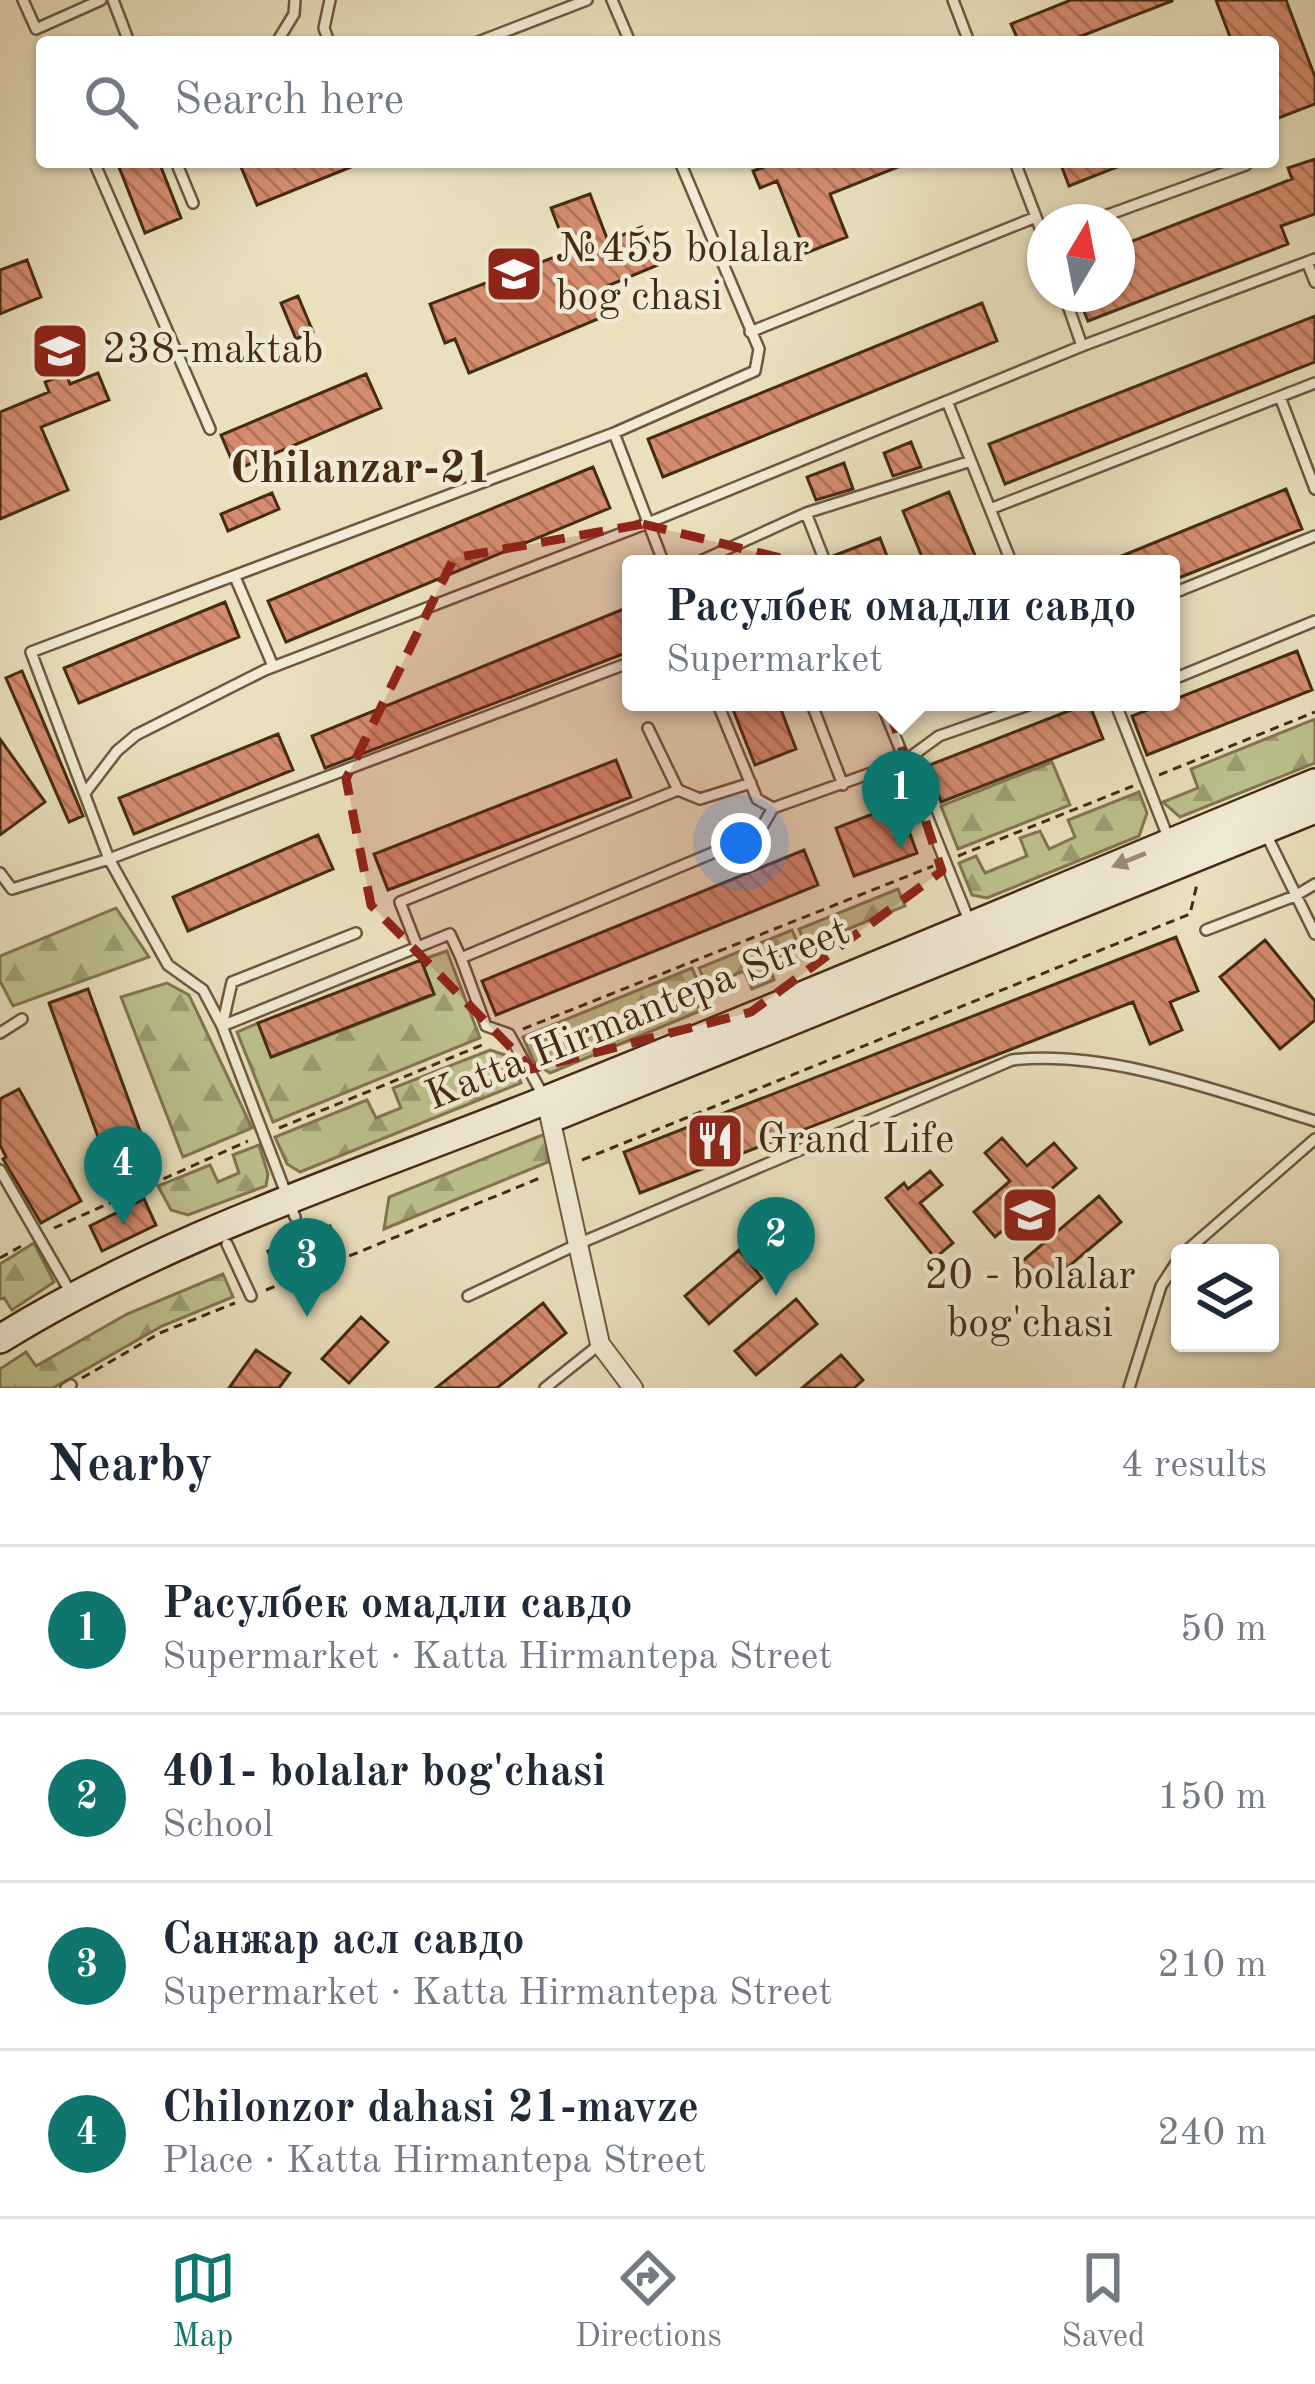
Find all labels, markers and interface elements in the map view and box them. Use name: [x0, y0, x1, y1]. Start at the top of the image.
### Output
search box: [36, 36, 1279, 168]
icon: search: [78, 69, 144, 135]
text: Search here: [174, 79, 404, 124]
north arrow: [1027, 204, 1135, 312]
place label: №455 bolalar bog'chasi: [556, 229, 809, 319]
school or university icon: №455 bolalar bog'chasi: [483, 243, 545, 305]
school or university icon: 238-maktab: [29, 320, 91, 382]
place label: 238-maktab: [102, 330, 324, 372]
district label: Chilanzar-21: [230, 448, 492, 493]
popup: [622, 555, 1180, 711]
text: Расулбек омадли савдо: [666, 586, 1136, 631]
text: Supermarket: [666, 641, 883, 680]
pin: 1: [862, 750, 940, 849]
your location: [711, 813, 771, 873]
one-way arrow: [1111, 851, 1147, 870]
street label: Katta Hirmаntepa Street: [420, 911, 856, 1119]
restaurant icon: Grand Life: [684, 1110, 746, 1172]
place label: Grand Life: [757, 1120, 954, 1162]
pin: 4: [84, 1126, 162, 1225]
school or university icon: 20 - bolalar bog'chasi: [999, 1184, 1061, 1246]
pin: 2: [737, 1197, 815, 1296]
pin: 3: [268, 1218, 346, 1317]
map controls: [1171, 1244, 1279, 1352]
button: layers: [1171, 1244, 1279, 1352]
place label: 20 - bolalar bog'chasi: [924, 1256, 1136, 1346]
text: Nearby: [48, 1441, 213, 1492]
text: 4 results: [1121, 1446, 1267, 1485]
text: Расулбек омадли савдо: [162, 1583, 633, 1628]
text: 1: [76, 1610, 98, 1649]
text: 50 m: [1180, 1610, 1267, 1649]
text: Supermarket · Katta Hirmаntepa Street: [162, 1638, 832, 1677]
text: 401- bolalar bog'chasi: [162, 1751, 606, 1796]
text: 2: [76, 1778, 98, 1817]
text: 150 m: [1157, 1778, 1267, 1817]
text: School: [162, 1806, 274, 1845]
text: Санжар асл савдо: [162, 1919, 525, 1964]
text: 3: [76, 1946, 98, 1985]
text: 210 m: [1157, 1946, 1267, 1985]
text: Supermarket · Katta Hirmаntepa Street: [162, 1974, 832, 2013]
text: Chilonzor dahasi 21-mavze: [162, 2087, 699, 2132]
text: 4: [76, 2114, 98, 2153]
text: 240 m: [1157, 2114, 1267, 2153]
text: Place · Katta Hirmаntepa Street: [162, 2142, 706, 2181]
tab: Map: [170, 2245, 236, 2358]
tab: Directions: [575, 2245, 722, 2358]
tab: Saved: [1061, 2245, 1145, 2358]

